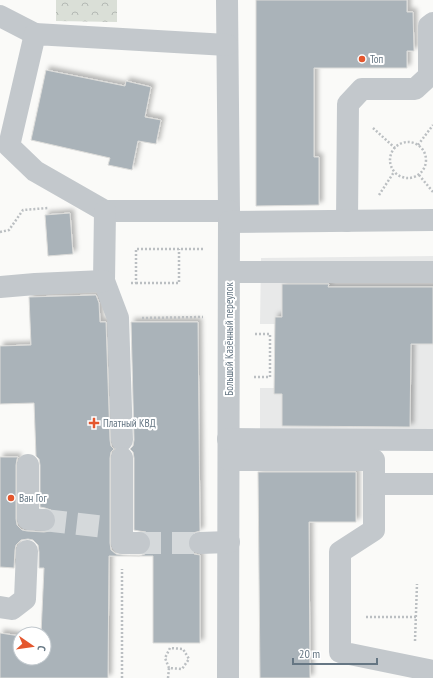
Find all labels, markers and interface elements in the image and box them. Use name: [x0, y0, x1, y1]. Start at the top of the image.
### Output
place label: Топ: [370, 52, 384, 66]
marker: Топ: [357, 54, 367, 64]
street label: Большой Казённый переулок: [222, 282, 236, 396]
place label: Платный КВД: [103, 416, 156, 430]
marker: Платный КВД: [88, 417, 100, 429]
place label: Ван Гог: [19, 491, 47, 505]
marker: Ван Гог: [6, 493, 16, 503]
north arrow: [12, 626, 52, 666]
scale bar: [293, 640, 377, 666]
text: С: [34, 644, 49, 652]
text: 20 m: [299, 646, 320, 661]

